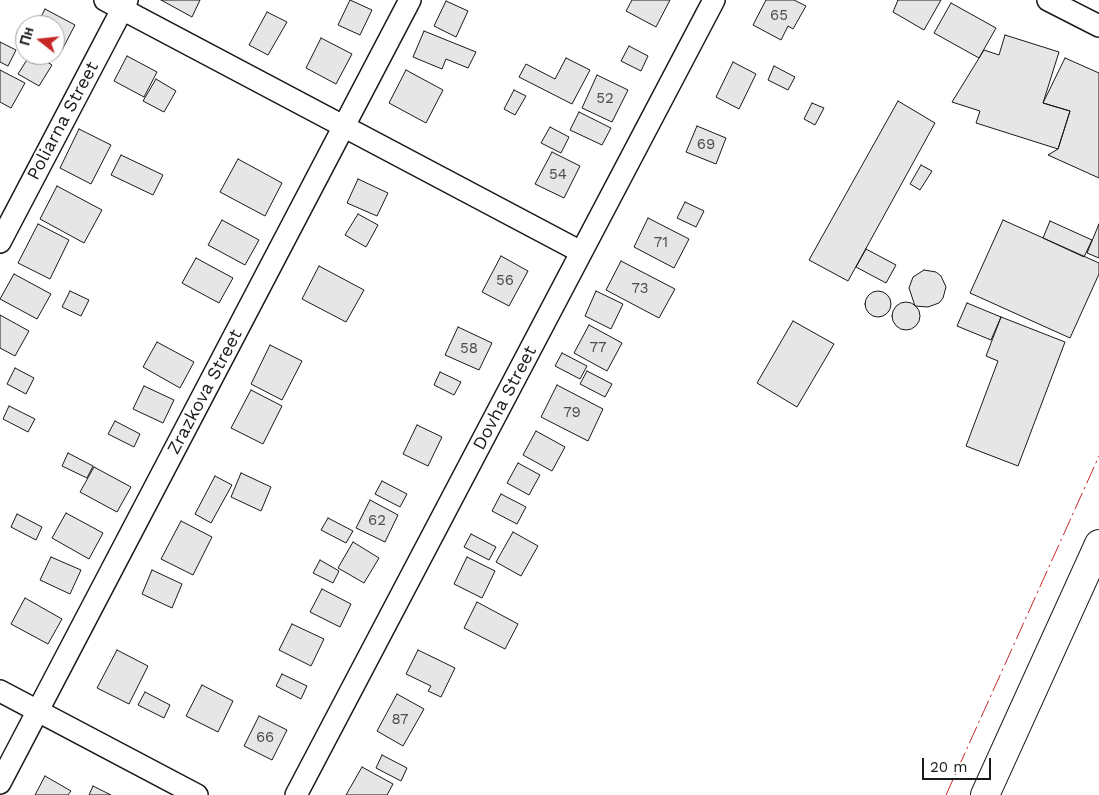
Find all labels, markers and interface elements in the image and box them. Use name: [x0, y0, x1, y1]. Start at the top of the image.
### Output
house number: 65: [770, 7, 788, 25]
north arrow: [15, 15, 65, 65]
text: Пн: [16, 25, 37, 47]
street label: Poliarna Street: [23, 58, 103, 184]
house number: 52: [596, 90, 614, 108]
house number: 69: [697, 136, 715, 154]
house number: 54: [549, 166, 567, 184]
house number: 71: [654, 234, 668, 252]
house number: 56: [496, 272, 514, 290]
house number: 73: [631, 280, 649, 298]
street label: Zrazkova Street: [163, 326, 247, 458]
house number: 77: [590, 339, 606, 357]
house number: 58: [460, 340, 478, 358]
street label: Dovha Street: [469, 342, 541, 454]
house number: 79: [563, 404, 581, 422]
house number: 62: [368, 512, 386, 530]
house number: 87: [391, 711, 409, 729]
house number: 66: [256, 729, 274, 747]
scale bar: [924, 748, 993, 780]
text: 20 m: [930, 758, 968, 776]

